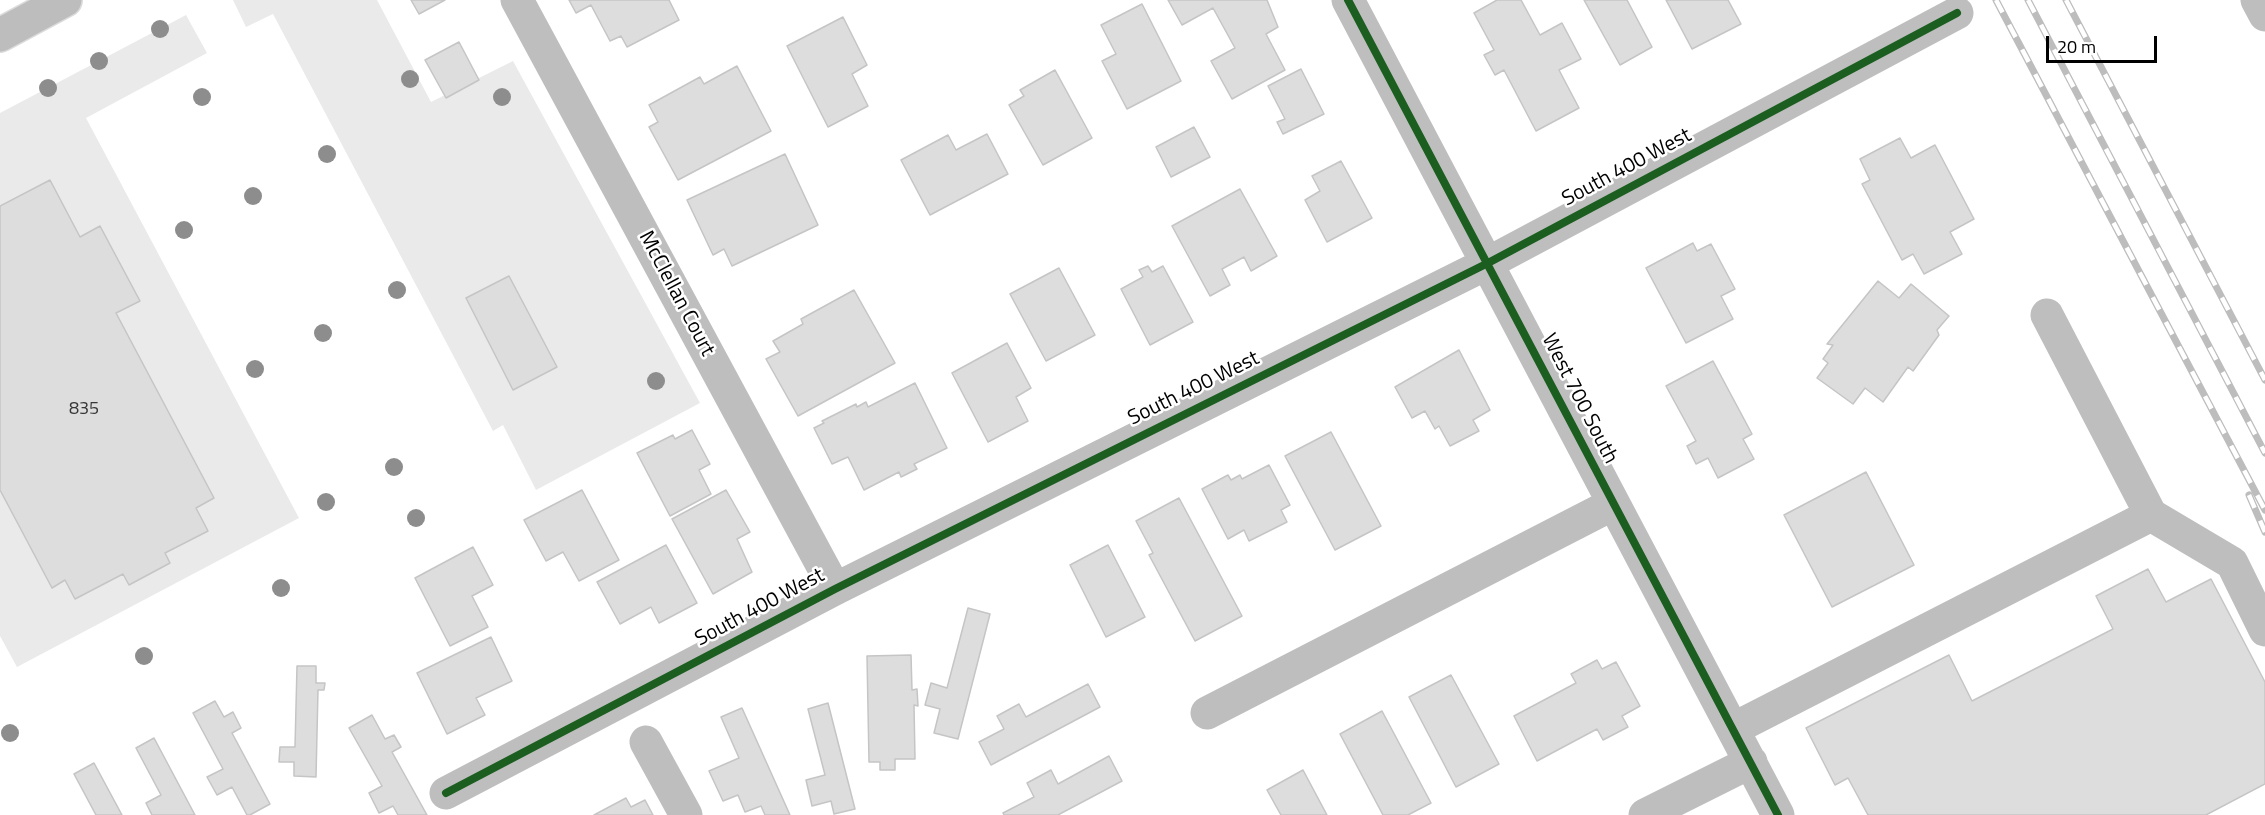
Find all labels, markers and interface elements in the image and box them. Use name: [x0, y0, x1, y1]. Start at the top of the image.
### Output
scale bar: [2049, 24, 2160, 62]
text: 20 m: [2057, 33, 2096, 60]
street label: South 400 West: [1558, 123, 1696, 213]
street label: McClellan Court: [633, 227, 719, 361]
street label: West 700 South: [1535, 330, 1623, 468]
street label: South 400 West: [1124, 346, 1264, 432]
house number: 835: [69, 399, 99, 421]
street label: South 400 West: [691, 563, 829, 653]

